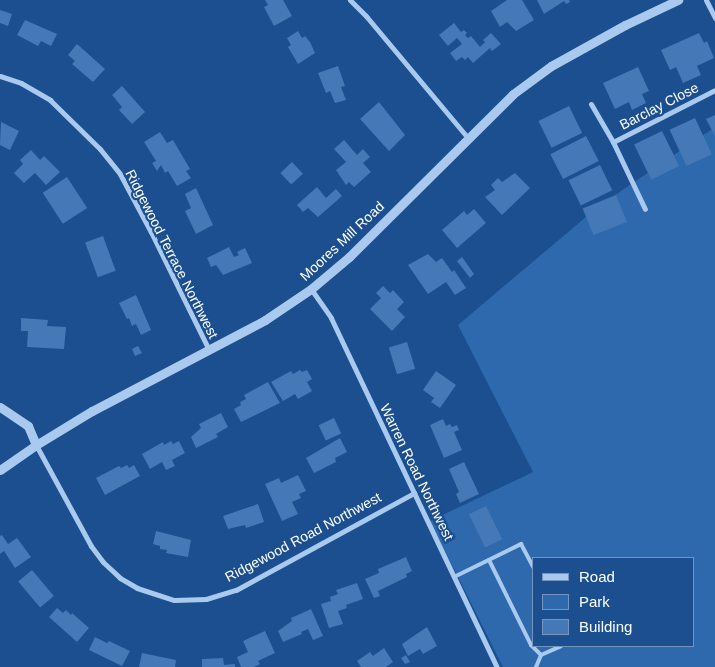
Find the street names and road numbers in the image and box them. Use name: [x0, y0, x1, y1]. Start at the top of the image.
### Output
street label: Barclay Close: [617, 79, 701, 133]
street label: Ridgewood Terrace Northwest: [122, 167, 222, 341]
street label: Moores Mill Road: [296, 198, 388, 284]
street label: Warren Road Northwest: [377, 401, 457, 543]
street label: Ridgewood Road Northwest: [222, 489, 384, 585]

